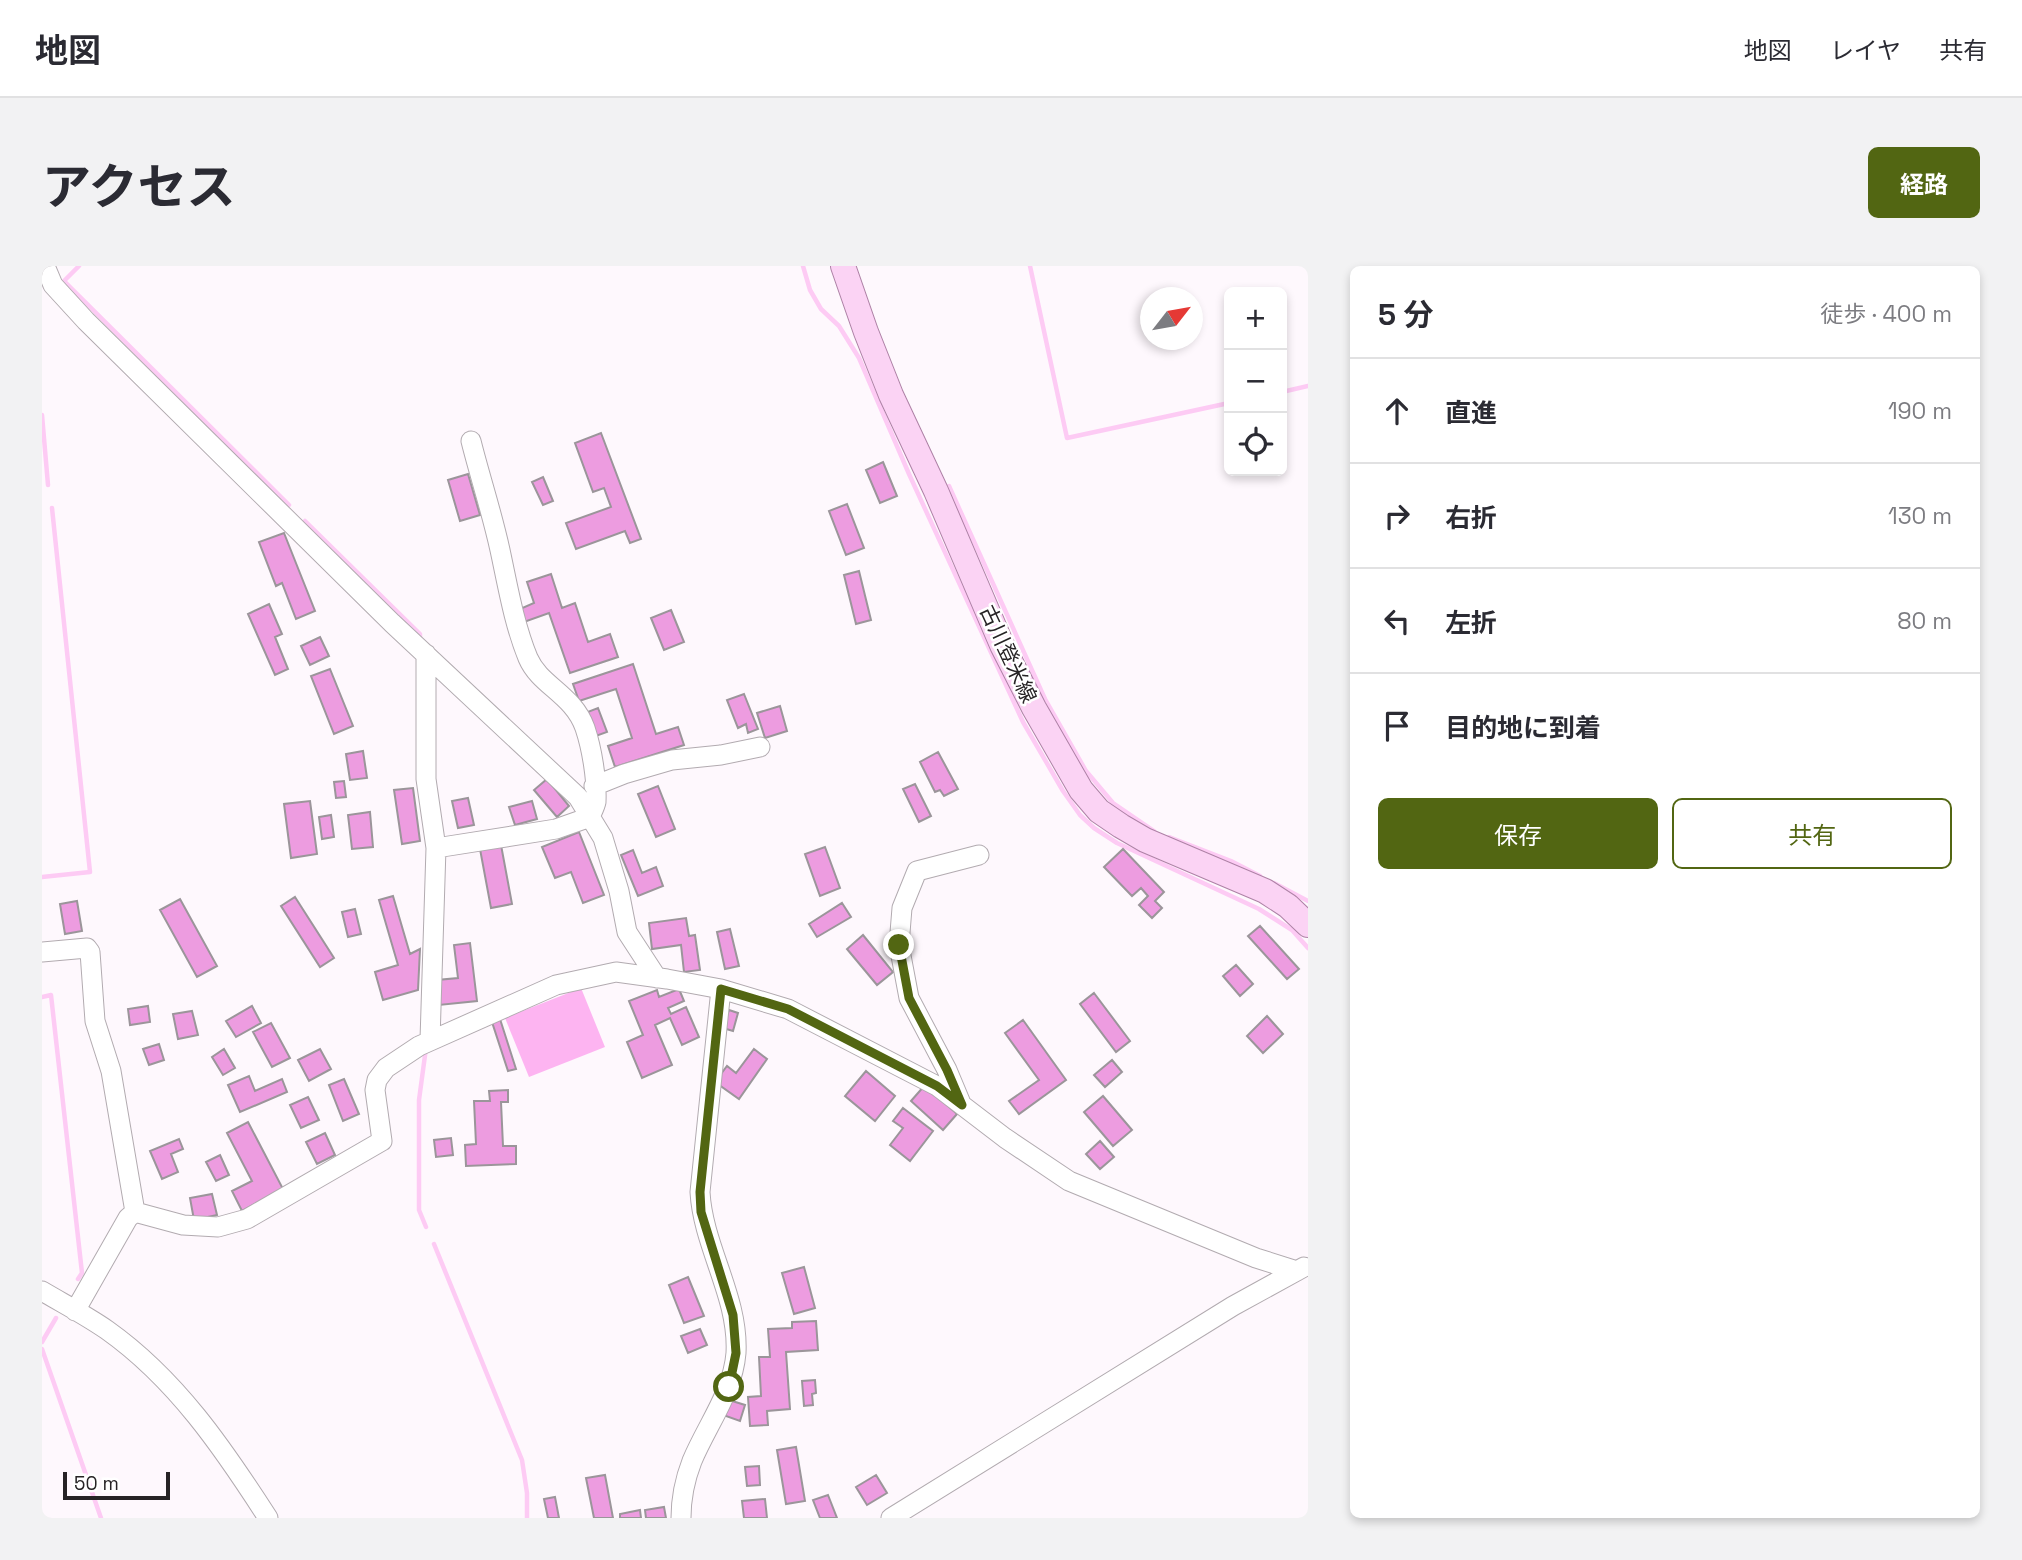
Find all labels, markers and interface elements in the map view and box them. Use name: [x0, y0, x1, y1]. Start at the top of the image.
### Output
text: 地図: [35, 30, 101, 72]
text: 地図: [1744, 35, 1792, 66]
text: レイヤ: [1830, 35, 1901, 66]
text: 共有: [1939, 35, 1987, 66]
button: 経路: [1868, 147, 1980, 218]
text: アクセス: [42, 156, 236, 218]
north arrow: [1140, 287, 1203, 350]
map controls: [1224, 287, 1287, 476]
button: +: [1224, 287, 1287, 350]
text: 5 分: [1378, 295, 1434, 334]
text: 徒歩 · 400 m: [1820, 299, 1952, 329]
button: −: [1224, 350, 1287, 413]
icon: ahead: [1378, 392, 1416, 430]
text: 直進: [1445, 396, 1497, 430]
text: 190 m: [1888, 396, 1952, 426]
button: locate: [1224, 413, 1287, 476]
icon: right: [1378, 497, 1416, 535]
text: 右折: [1445, 501, 1497, 535]
text: 130 m: [1888, 501, 1952, 531]
street label: 古川登米線: [974, 601, 1043, 707]
icon: left: [1378, 602, 1416, 640]
text: 左折: [1445, 606, 1497, 640]
text: 80 m: [1897, 606, 1952, 636]
icon: arrive: [1378, 707, 1416, 745]
text: 目的地に到着: [1445, 711, 1601, 745]
button: 保存: [1378, 798, 1658, 869]
button: 共有: [1672, 798, 1952, 869]
route end: [883, 929, 914, 960]
route start: [713, 1371, 744, 1402]
scale bar: [63, 1469, 170, 1501]
text: 50 m: [74, 1471, 119, 1496]

